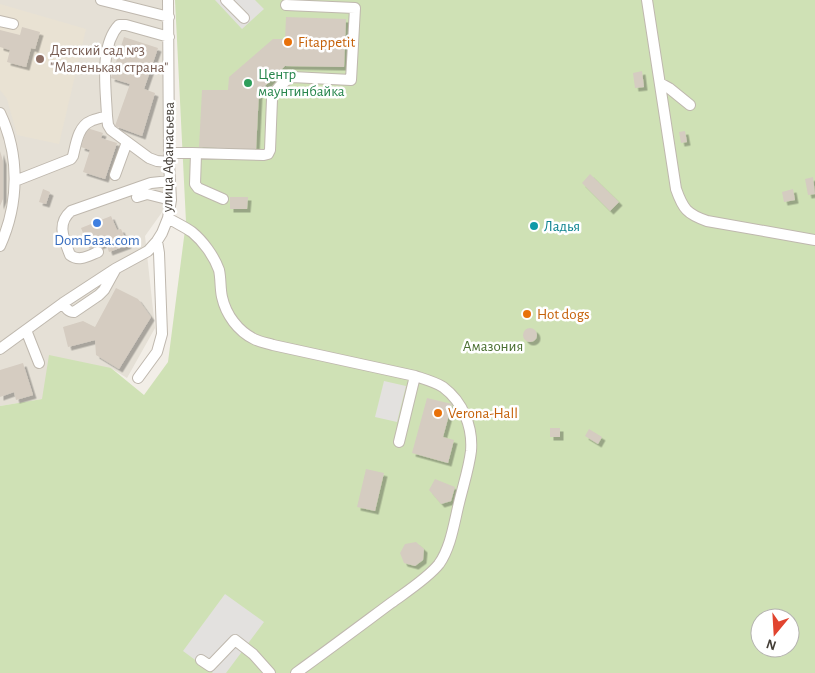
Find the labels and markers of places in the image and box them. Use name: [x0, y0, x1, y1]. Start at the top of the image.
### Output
place label: Fitappetit: [298, 35, 355, 50]
marker: Fitappetit: [282, 36, 294, 48]
place label: Детский сад №3 "Маленькая страна": [50, 43, 168, 75]
marker: Детский сад №3 "Маленькая страна": [34, 53, 46, 65]
place label: Центр маунтинбайка: [258, 67, 345, 99]
marker: Центр маунтинбайка: [242, 77, 254, 89]
marker: DomБаза.com: [91, 217, 103, 229]
place label: Ладья: [544, 219, 580, 234]
marker: Ладья: [528, 220, 540, 232]
place label: DomБаза.com: [54, 233, 140, 248]
place label: Hot dogs: [537, 307, 590, 322]
marker: Hot dogs: [521, 308, 533, 320]
place label: Verona-Hall: [448, 406, 518, 421]
marker: Verona-Hall: [432, 407, 444, 419]

